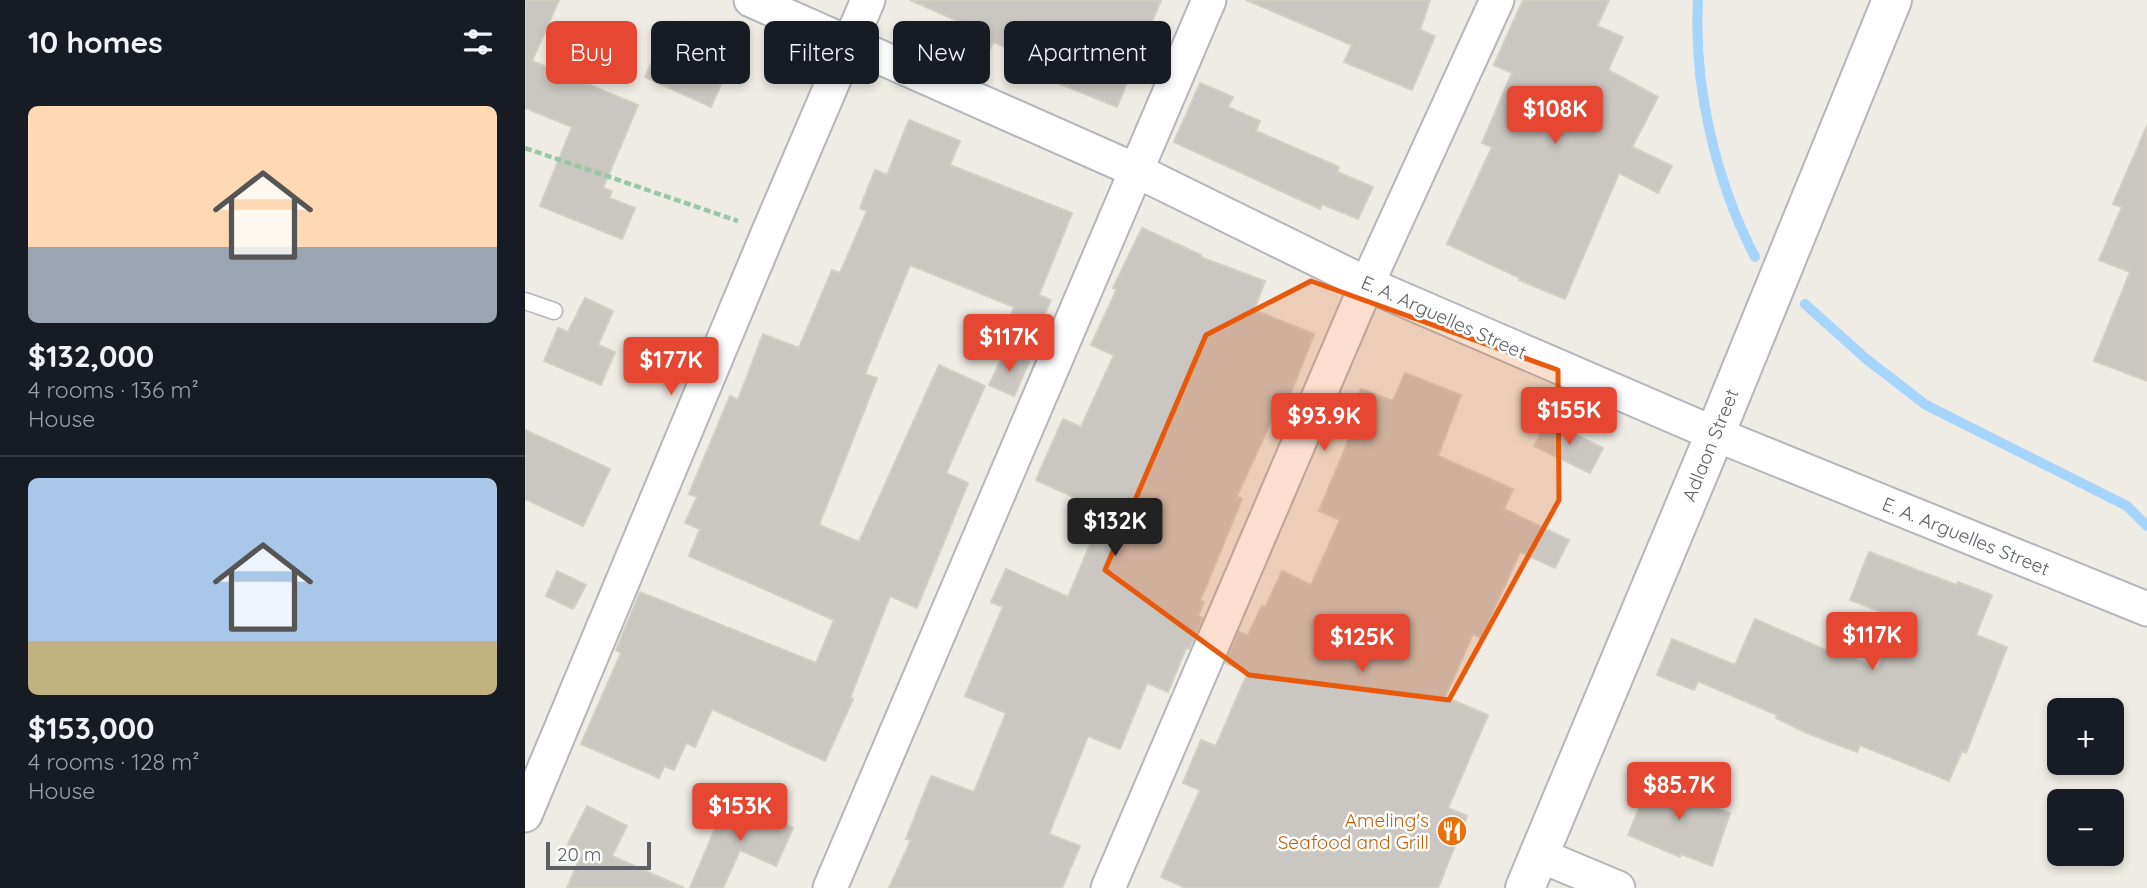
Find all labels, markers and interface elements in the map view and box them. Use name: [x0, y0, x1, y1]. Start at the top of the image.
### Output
chip: Buy: [546, 21, 637, 84]
chip: Rent: [651, 21, 750, 84]
chip: Filters: [764, 21, 879, 84]
chip: New: [893, 21, 990, 84]
chip: Apartment: [1004, 21, 1171, 84]
text: 10 homes: [28, 23, 163, 61]
icon: filters: [459, 23, 497, 61]
pin: $108K: [1506, 86, 1604, 146]
text: $108K: [1523, 94, 1587, 123]
icon: home: [200, 152, 326, 278]
street label: E. A. Arguelles Street: [1358, 270, 1530, 364]
pin: $117K: [960, 314, 1058, 374]
text: $117K: [979, 322, 1039, 351]
text: $132,000: [28, 337, 154, 375]
pin: $177K: [622, 338, 720, 397]
text: $177K: [640, 345, 703, 374]
text: 4 rooms · 136 m²: [28, 375, 199, 404]
street label: Adlaon Street: [1677, 385, 1743, 505]
pin: $155K: [1520, 388, 1618, 447]
pin: $93.9K: [1267, 393, 1381, 453]
text: $155K: [1537, 395, 1601, 424]
text: $93.9K: [1287, 401, 1361, 430]
text: House: [28, 404, 95, 433]
street label: E. A. Arguelles Street: [1879, 491, 2053, 581]
pin: $132K: [1066, 498, 1164, 558]
text: $132K: [1083, 506, 1147, 535]
icon: home: [200, 524, 326, 650]
pin: $117K: [1823, 612, 1921, 672]
pin: $125K: [1313, 614, 1411, 674]
text: $117K: [1842, 620, 1902, 649]
text: $125K: [1330, 622, 1394, 651]
map controls: [2047, 698, 2124, 866]
button: +: [2047, 698, 2124, 775]
text: $153,000: [28, 709, 154, 747]
text: 4 rooms · 128 m²: [28, 747, 200, 776]
pin: $85.7K: [1622, 762, 1736, 822]
text: $85.7K: [1643, 770, 1715, 799]
text: House: [28, 776, 95, 805]
pin: $153K: [691, 784, 789, 843]
button: −: [2047, 789, 2124, 866]
text: $153K: [708, 791, 772, 820]
place label: Ameling's Seafood and Grill: [1278, 808, 1429, 854]
restaurant icon: Ameling's Seafood and Grill: [1435, 814, 1469, 848]
scale bar: [546, 839, 651, 871]
text: 20 m: [557, 842, 601, 866]

